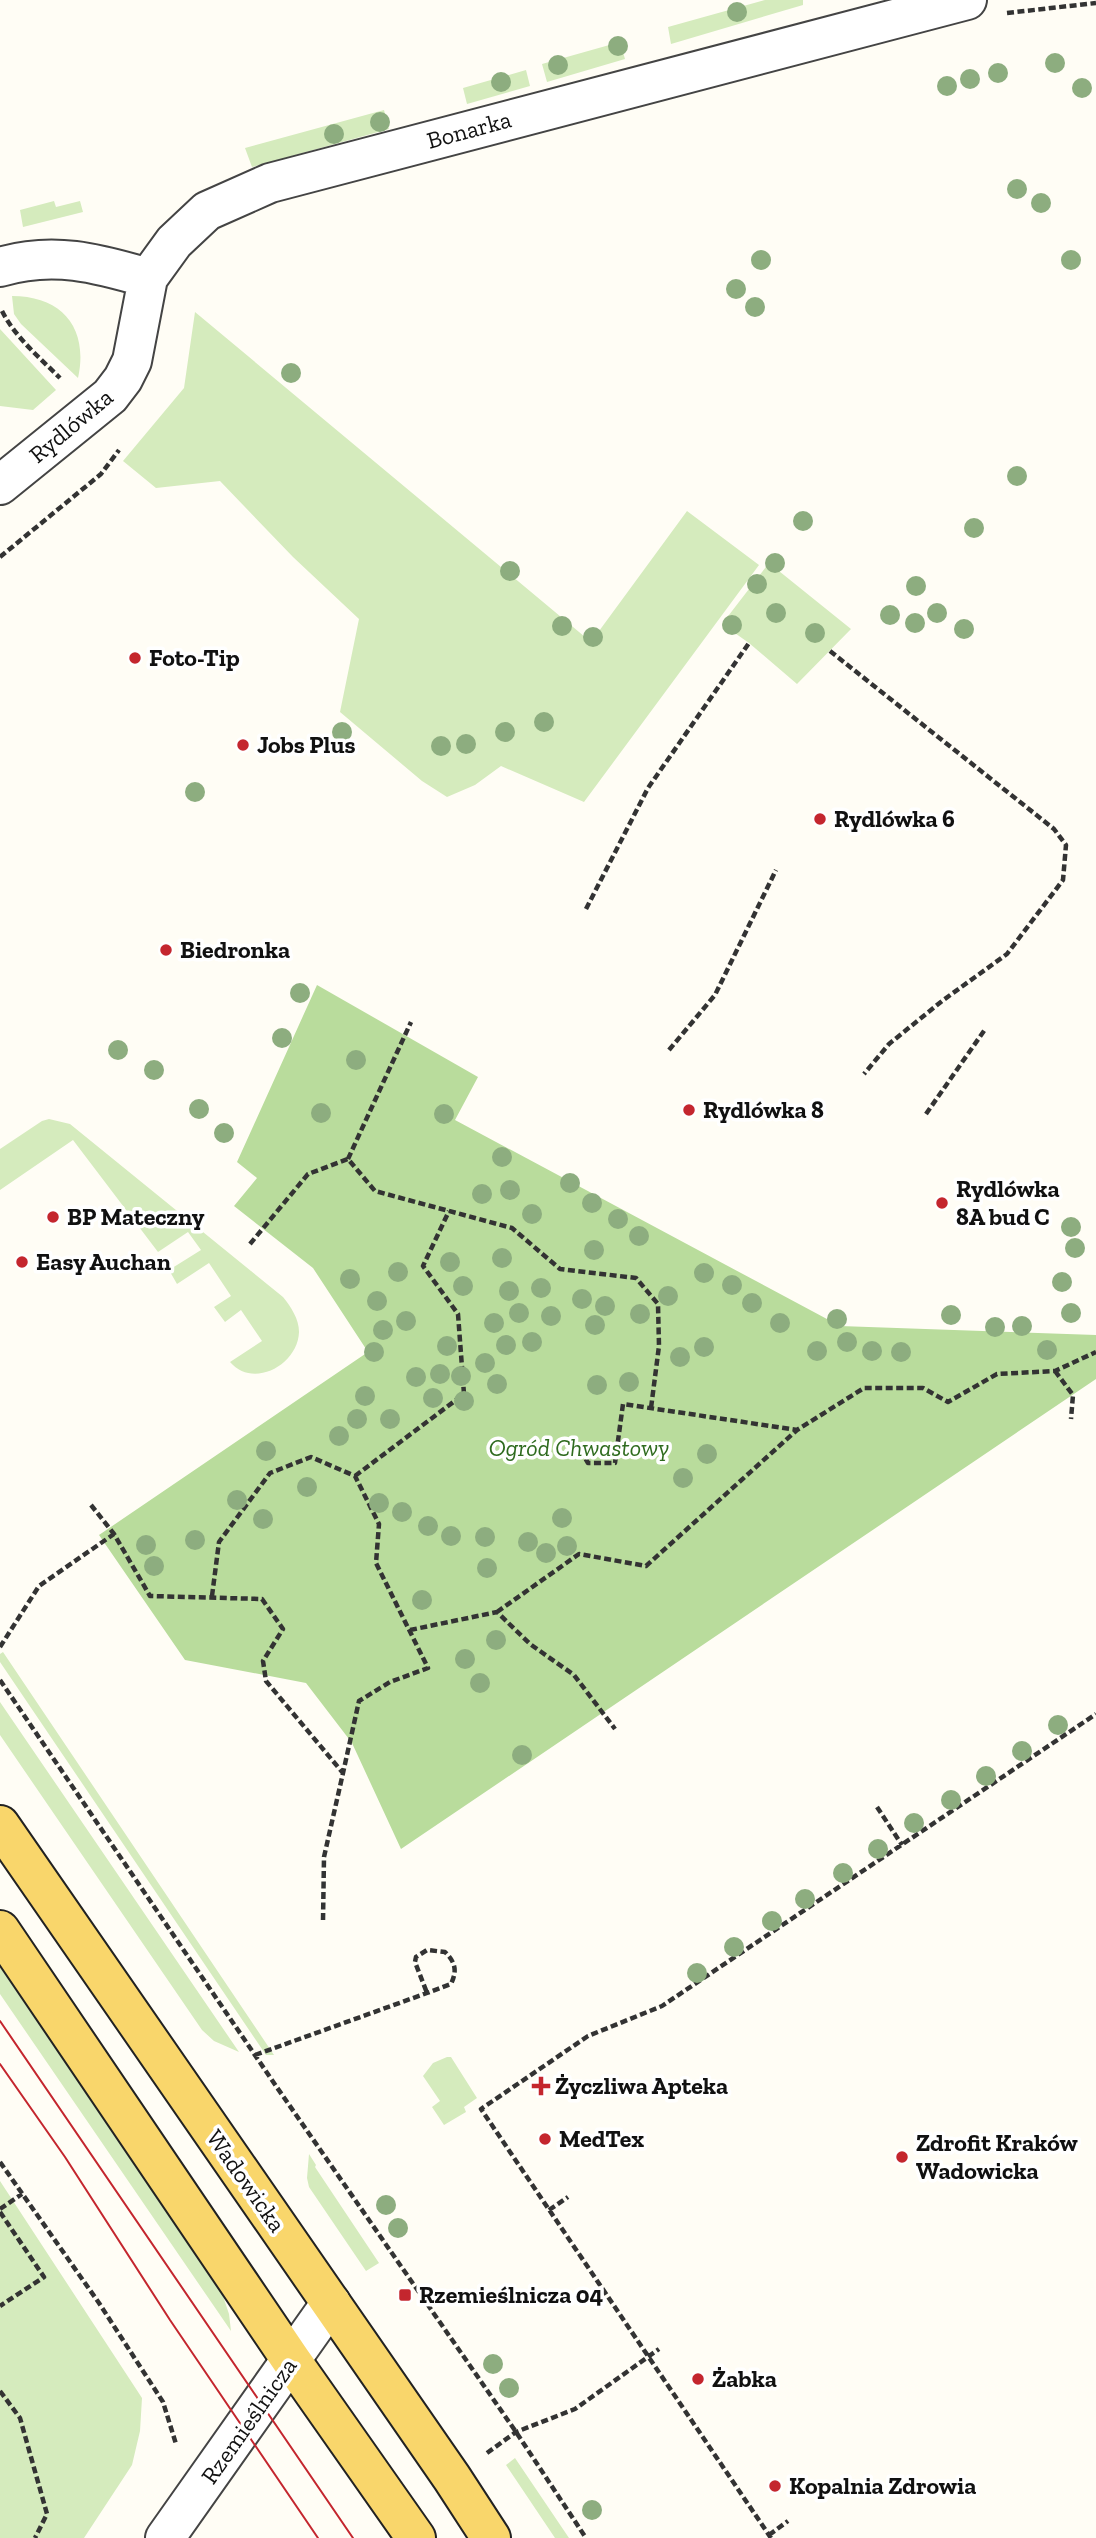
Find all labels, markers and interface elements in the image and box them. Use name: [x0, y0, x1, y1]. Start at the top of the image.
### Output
street label: Bonarka: [423, 104, 515, 155]
street label: Rydlówka: [23, 382, 119, 469]
place label: Foto-Tip: [149, 643, 240, 672]
marker: Foto-Tip: [127, 650, 143, 666]
place label: Jobs Plus: [257, 730, 355, 759]
marker: Jobs Plus: [235, 737, 251, 753]
place label: Rydlówka 6: [834, 804, 955, 833]
marker: Rydlówka 6: [812, 811, 828, 827]
place label: Biedronka: [180, 935, 290, 964]
marker: Biedronka: [158, 942, 174, 958]
place label: Rydlówka 8: [703, 1095, 824, 1124]
marker: Rydlówka 8: [681, 1102, 697, 1118]
place label: Rydlówka 8A bud C: [956, 1174, 1060, 1231]
marker: Rydlówka 8A bud C: [934, 1195, 950, 1211]
place label: BP Mateczny: [67, 1202, 205, 1231]
marker: BP Mateczny: [45, 1209, 61, 1225]
place label: Easy Auchan: [36, 1247, 171, 1276]
marker: Easy Auchan: [14, 1254, 30, 1270]
park label: Ogród Chwastowy: [489, 1433, 669, 1462]
place label: Życzliwa Apteka: [555, 2071, 728, 2100]
marker: Życzliwa Apteka: [533, 2078, 549, 2094]
street label: Wadowicka: [201, 2124, 292, 2238]
place label: MedTex: [559, 2124, 644, 2153]
place label: Zdrofit Kraków Wadowicka: [916, 2128, 1078, 2185]
marker: MedTex: [537, 2131, 553, 2147]
marker: Zdrofit Kraków Wadowicka: [894, 2149, 910, 2165]
place label: Rzemieślnicza 04: [419, 2280, 604, 2309]
marker: Rzemieślnicza 04: [397, 2287, 413, 2303]
street label: Rzemieślnicza: [195, 2352, 303, 2489]
place label: Żabka: [712, 2364, 777, 2393]
marker: Żabka: [690, 2371, 706, 2387]
place label: Kopalnia Zdrowia: [789, 2471, 976, 2500]
marker: Kopalnia Zdrowia: [767, 2478, 783, 2494]

